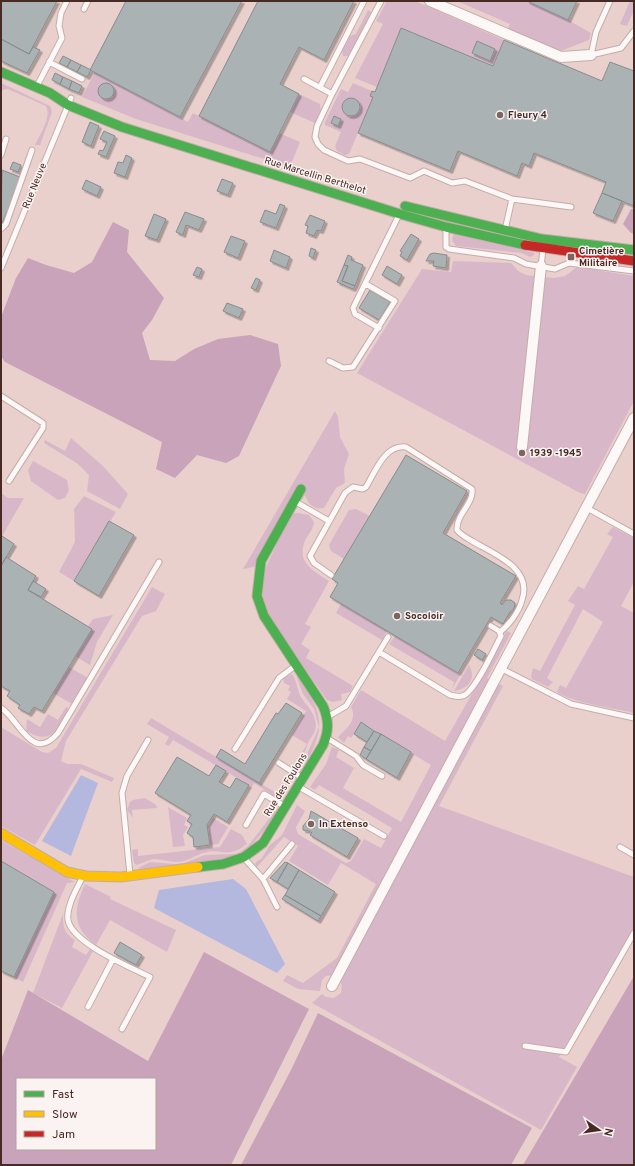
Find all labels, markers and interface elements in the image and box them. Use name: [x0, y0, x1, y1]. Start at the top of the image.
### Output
place label: Fleury 4: [508, 109, 547, 122]
marker: Fleury 4: [495, 110, 505, 120]
street label: Rue Marcellin Berthelot: [263, 154, 368, 198]
street label: Rue Neuve: [20, 161, 50, 211]
place label: Cimetière Militaire: [579, 245, 625, 270]
marker: Cimetière Militaire: [566, 252, 576, 262]
place label: 1939 -1945: [530, 447, 582, 460]
marker: 1939 -1945: [517, 448, 527, 458]
place label: Socoloir: [405, 610, 444, 623]
marker: Socoloir: [392, 611, 402, 621]
street label: Rue des Foulons: [261, 751, 311, 819]
place label: In Extenso: [319, 818, 369, 831]
marker: In Extenso: [306, 819, 316, 829]
legend: [16, 1078, 156, 1150]
text: Fast: [52, 1087, 74, 1103]
text: Slow: [52, 1107, 78, 1123]
north arrow: [579, 1110, 619, 1150]
text: Jam: [52, 1127, 75, 1143]
text: N: [600, 1127, 615, 1137]

